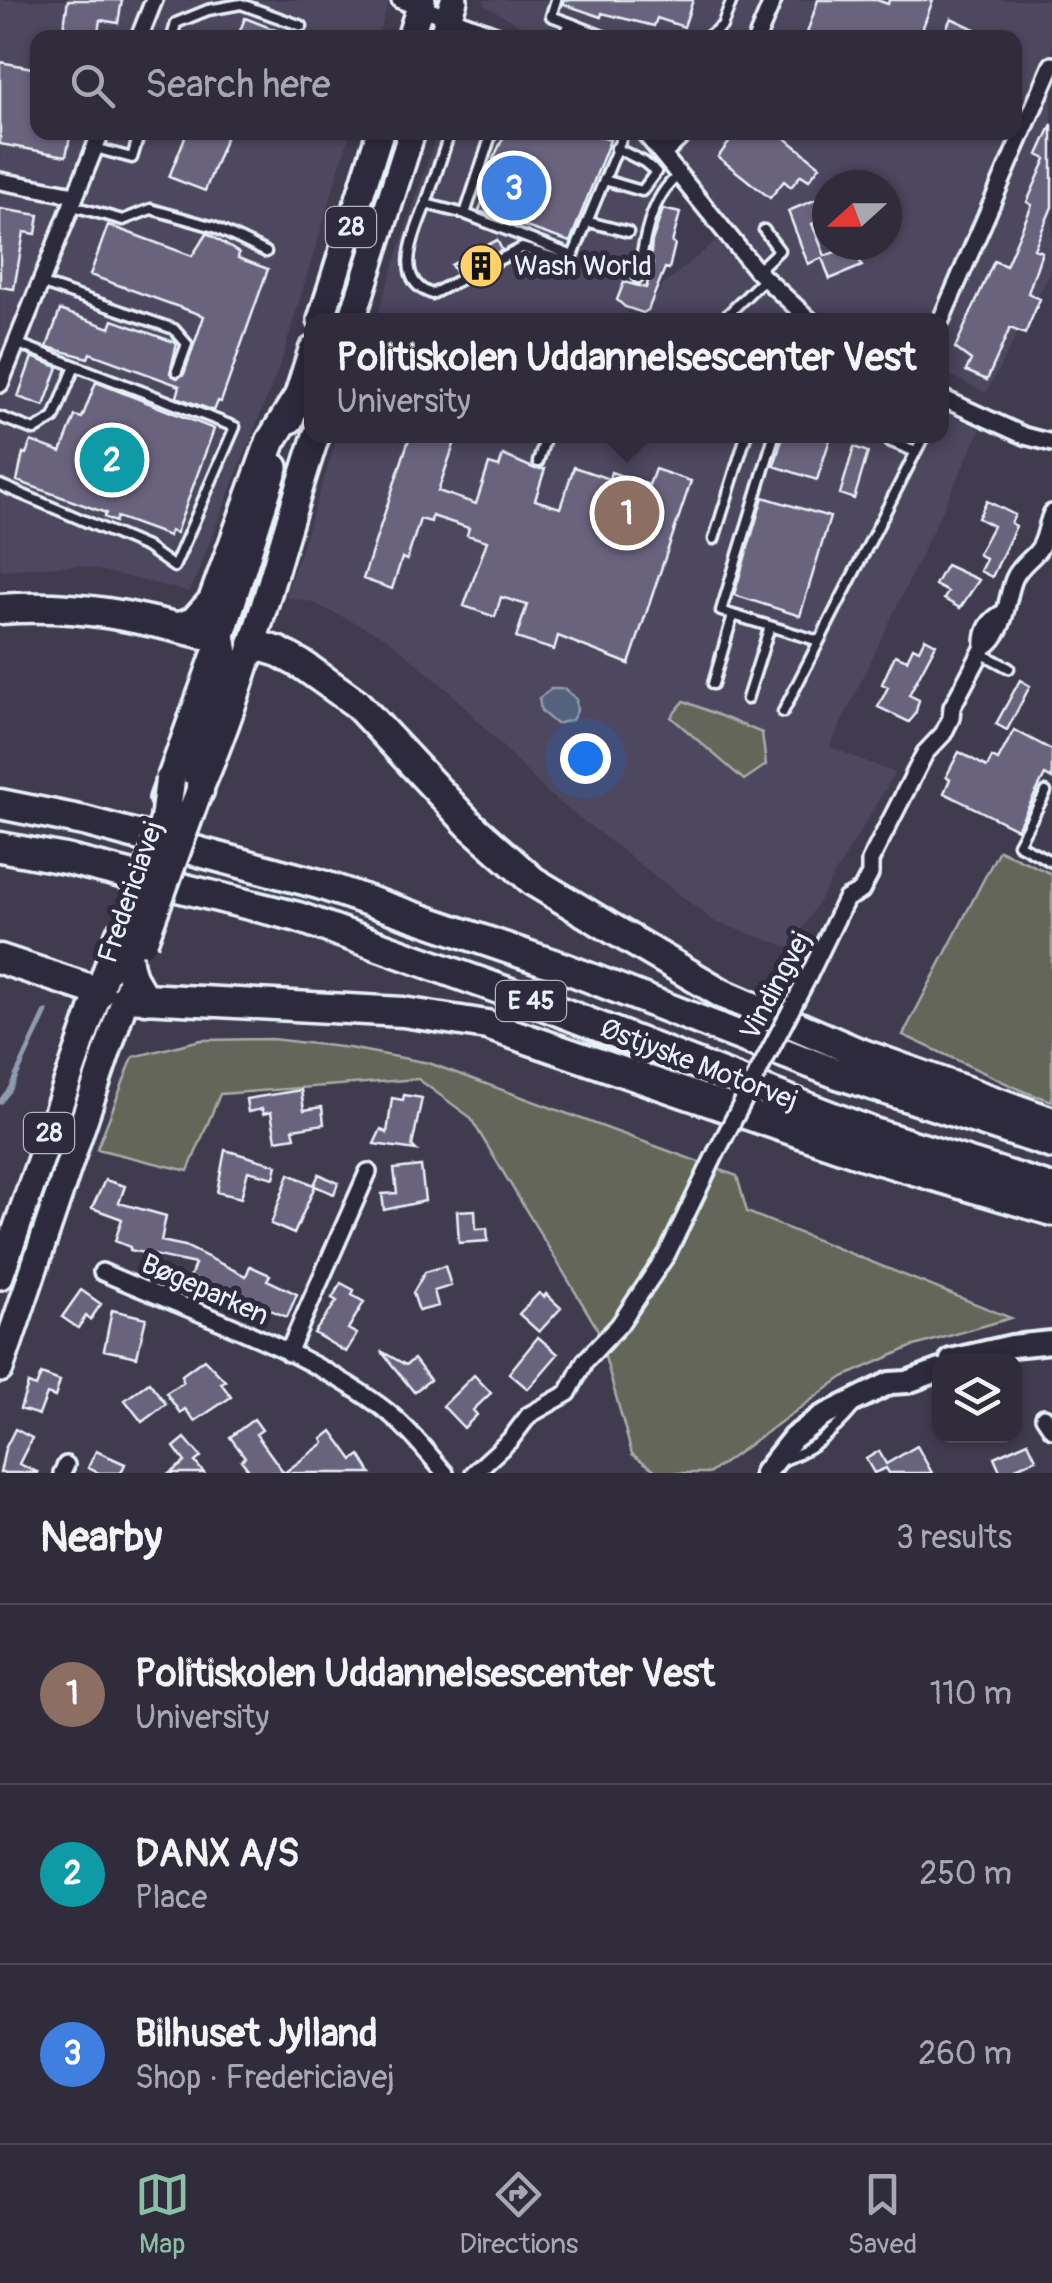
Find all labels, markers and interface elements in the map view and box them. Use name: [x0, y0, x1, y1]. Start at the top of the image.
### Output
search box: [30, 30, 1022, 140]
icon: search: [65, 58, 120, 113]
text: Search here: [145, 61, 331, 109]
pin: 3: [482, 150, 546, 226]
north arrow: [812, 170, 902, 260]
road number: 28: [326, 207, 376, 247]
building icon: Wash World: [458, 243, 504, 289]
place label: Wash World: [514, 249, 652, 284]
popup: [304, 313, 949, 443]
text: Politiskolen Uddannelsescenter Vest: [337, 334, 916, 382]
text: University: [337, 382, 471, 422]
pin: 2: [80, 422, 144, 498]
pin: 1: [594, 476, 660, 550]
your location: [560, 733, 611, 784]
street label: Fredericiavej: [90, 816, 172, 968]
street label: Vindingvej: [733, 925, 819, 1047]
road number: E 45: [496, 981, 566, 1021]
street label: Østjyske Motorvej: [595, 1011, 803, 1119]
road number: 28: [24, 1113, 74, 1153]
street label: Bøgeparken: [136, 1246, 274, 1334]
map controls: [932, 1353, 1022, 1443]
button: layers: [932, 1353, 1022, 1443]
text: Nearby: [40, 1512, 162, 1564]
text: 3 results: [896, 1518, 1012, 1558]
text: Politiskolen Uddannelsescenter Vest: [135, 1650, 715, 1698]
text: 1: [66, 1674, 79, 1714]
text: 110 m: [930, 1674, 1012, 1714]
text: University: [135, 1698, 269, 1738]
text: DANX A/S: [135, 1830, 299, 1878]
text: 2: [64, 1854, 81, 1894]
text: 250 m: [920, 1854, 1012, 1894]
text: Place: [135, 1878, 207, 1918]
text: Bilhuset Jylland: [135, 2010, 378, 2058]
text: 3: [64, 2034, 81, 2074]
text: 260 m: [918, 2034, 1012, 2074]
text: Shop · Fredericiavej: [135, 2058, 395, 2098]
tab: Map: [135, 2167, 190, 2262]
tab: Directions: [459, 2167, 578, 2262]
tab: Saved: [848, 2167, 917, 2262]

